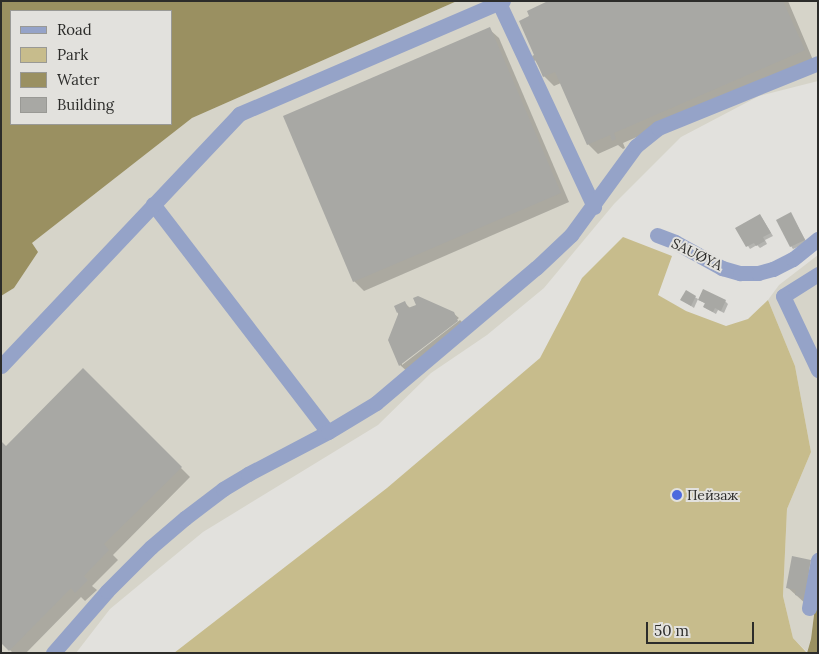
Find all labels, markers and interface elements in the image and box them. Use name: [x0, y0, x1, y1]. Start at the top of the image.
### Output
legend: [10, 10, 172, 125]
text: Road: [57, 20, 92, 39]
text: Park: [57, 45, 88, 64]
text: Water: [57, 70, 99, 89]
text: Building: [57, 95, 114, 114]
street label: SAUØYA: [669, 234, 725, 274]
place label: Пейзаж: [687, 487, 738, 503]
marker: Пейзаж: [671, 489, 683, 501]
scale bar: [649, 612, 756, 644]
text: 50 m: [654, 621, 689, 640]

